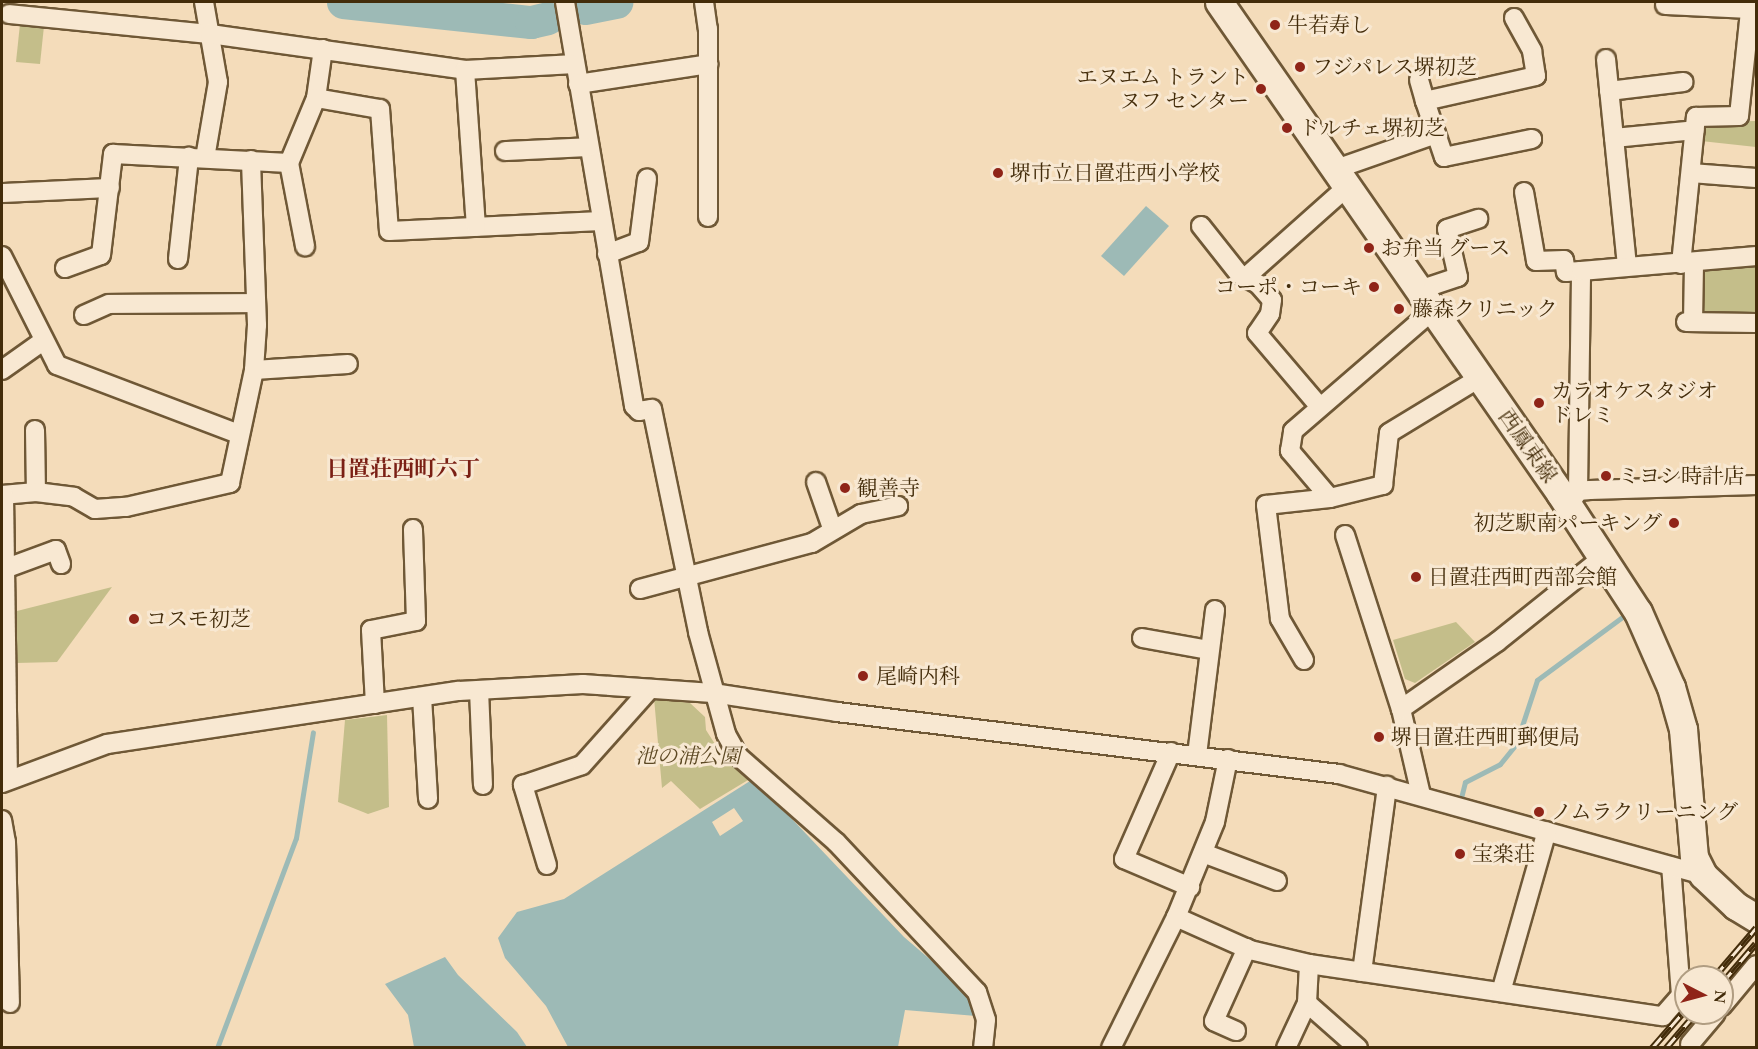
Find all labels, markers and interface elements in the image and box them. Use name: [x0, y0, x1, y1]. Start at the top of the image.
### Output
place label: 牛若寿し: [1287, 12, 1371, 38]
marker: 牛若寿し: [1268, 18, 1282, 32]
place label: フジパレス堺初芝: [1312, 54, 1480, 80]
marker: フジパレス堺初芝: [1293, 60, 1307, 74]
place label: エヌエム トラント ヌフ センター: [1077, 64, 1249, 114]
marker: エヌエム トラント ヌフ センター: [1254, 82, 1268, 96]
place label: ドルチェ堺初芝: [1299, 115, 1446, 141]
marker: ドルチェ堺初芝: [1280, 121, 1294, 135]
place label: 堺市立日置荘西小学校: [1010, 160, 1220, 186]
marker: 堺市立日置荘西小学校: [991, 166, 1005, 180]
place label: お弁当 グース: [1381, 235, 1511, 261]
marker: お弁当 グース: [1362, 241, 1376, 255]
place label: コーポ・コーキ: [1215, 274, 1362, 300]
marker: コーポ・コーキ: [1367, 280, 1381, 294]
place label: 藤森クリニック: [1412, 296, 1559, 322]
marker: 藤森クリニック: [1390, 300, 1408, 318]
place label: カラオケスタジオ ドレミ: [1551, 378, 1719, 428]
marker: カラオケスタジオ ドレミ: [1532, 396, 1546, 410]
street label: 西鳳東線: [1494, 404, 1562, 488]
district label: 日置荘西町六丁: [326, 456, 480, 482]
place label: ミヨシ時計店: [1618, 463, 1744, 489]
marker: ミヨシ時計店: [1599, 469, 1613, 483]
place label: 観善寺: [857, 475, 920, 501]
marker: 観善寺: [838, 481, 852, 495]
place label: 初芝駅南パーキング: [1473, 510, 1662, 536]
marker: 初芝駅南パーキング: [1667, 516, 1681, 530]
place label: 日置荘西町西部会館: [1428, 564, 1617, 590]
marker: 日置荘西町西部会館: [1409, 570, 1423, 584]
place label: コスモ初芝: [146, 606, 251, 632]
marker: コスモ初芝: [127, 612, 141, 626]
place label: 尾崎内科: [876, 663, 960, 689]
marker: 尾崎内科: [854, 667, 872, 685]
place label: 堺日置荘西町郵便局: [1391, 724, 1580, 750]
marker: 堺日置荘西町郵便局: [1372, 730, 1386, 744]
park label: 池の浦公園: [636, 743, 740, 769]
place label: ノムラクリーニング: [1551, 799, 1740, 825]
marker: ノムラクリーニング: [1532, 805, 1546, 819]
place label: 宝楽荘: [1472, 841, 1535, 867]
marker: 宝楽荘: [1453, 847, 1467, 861]
north arrow: [1674, 965, 1734, 1025]
text: N: [1709, 989, 1732, 1004]

